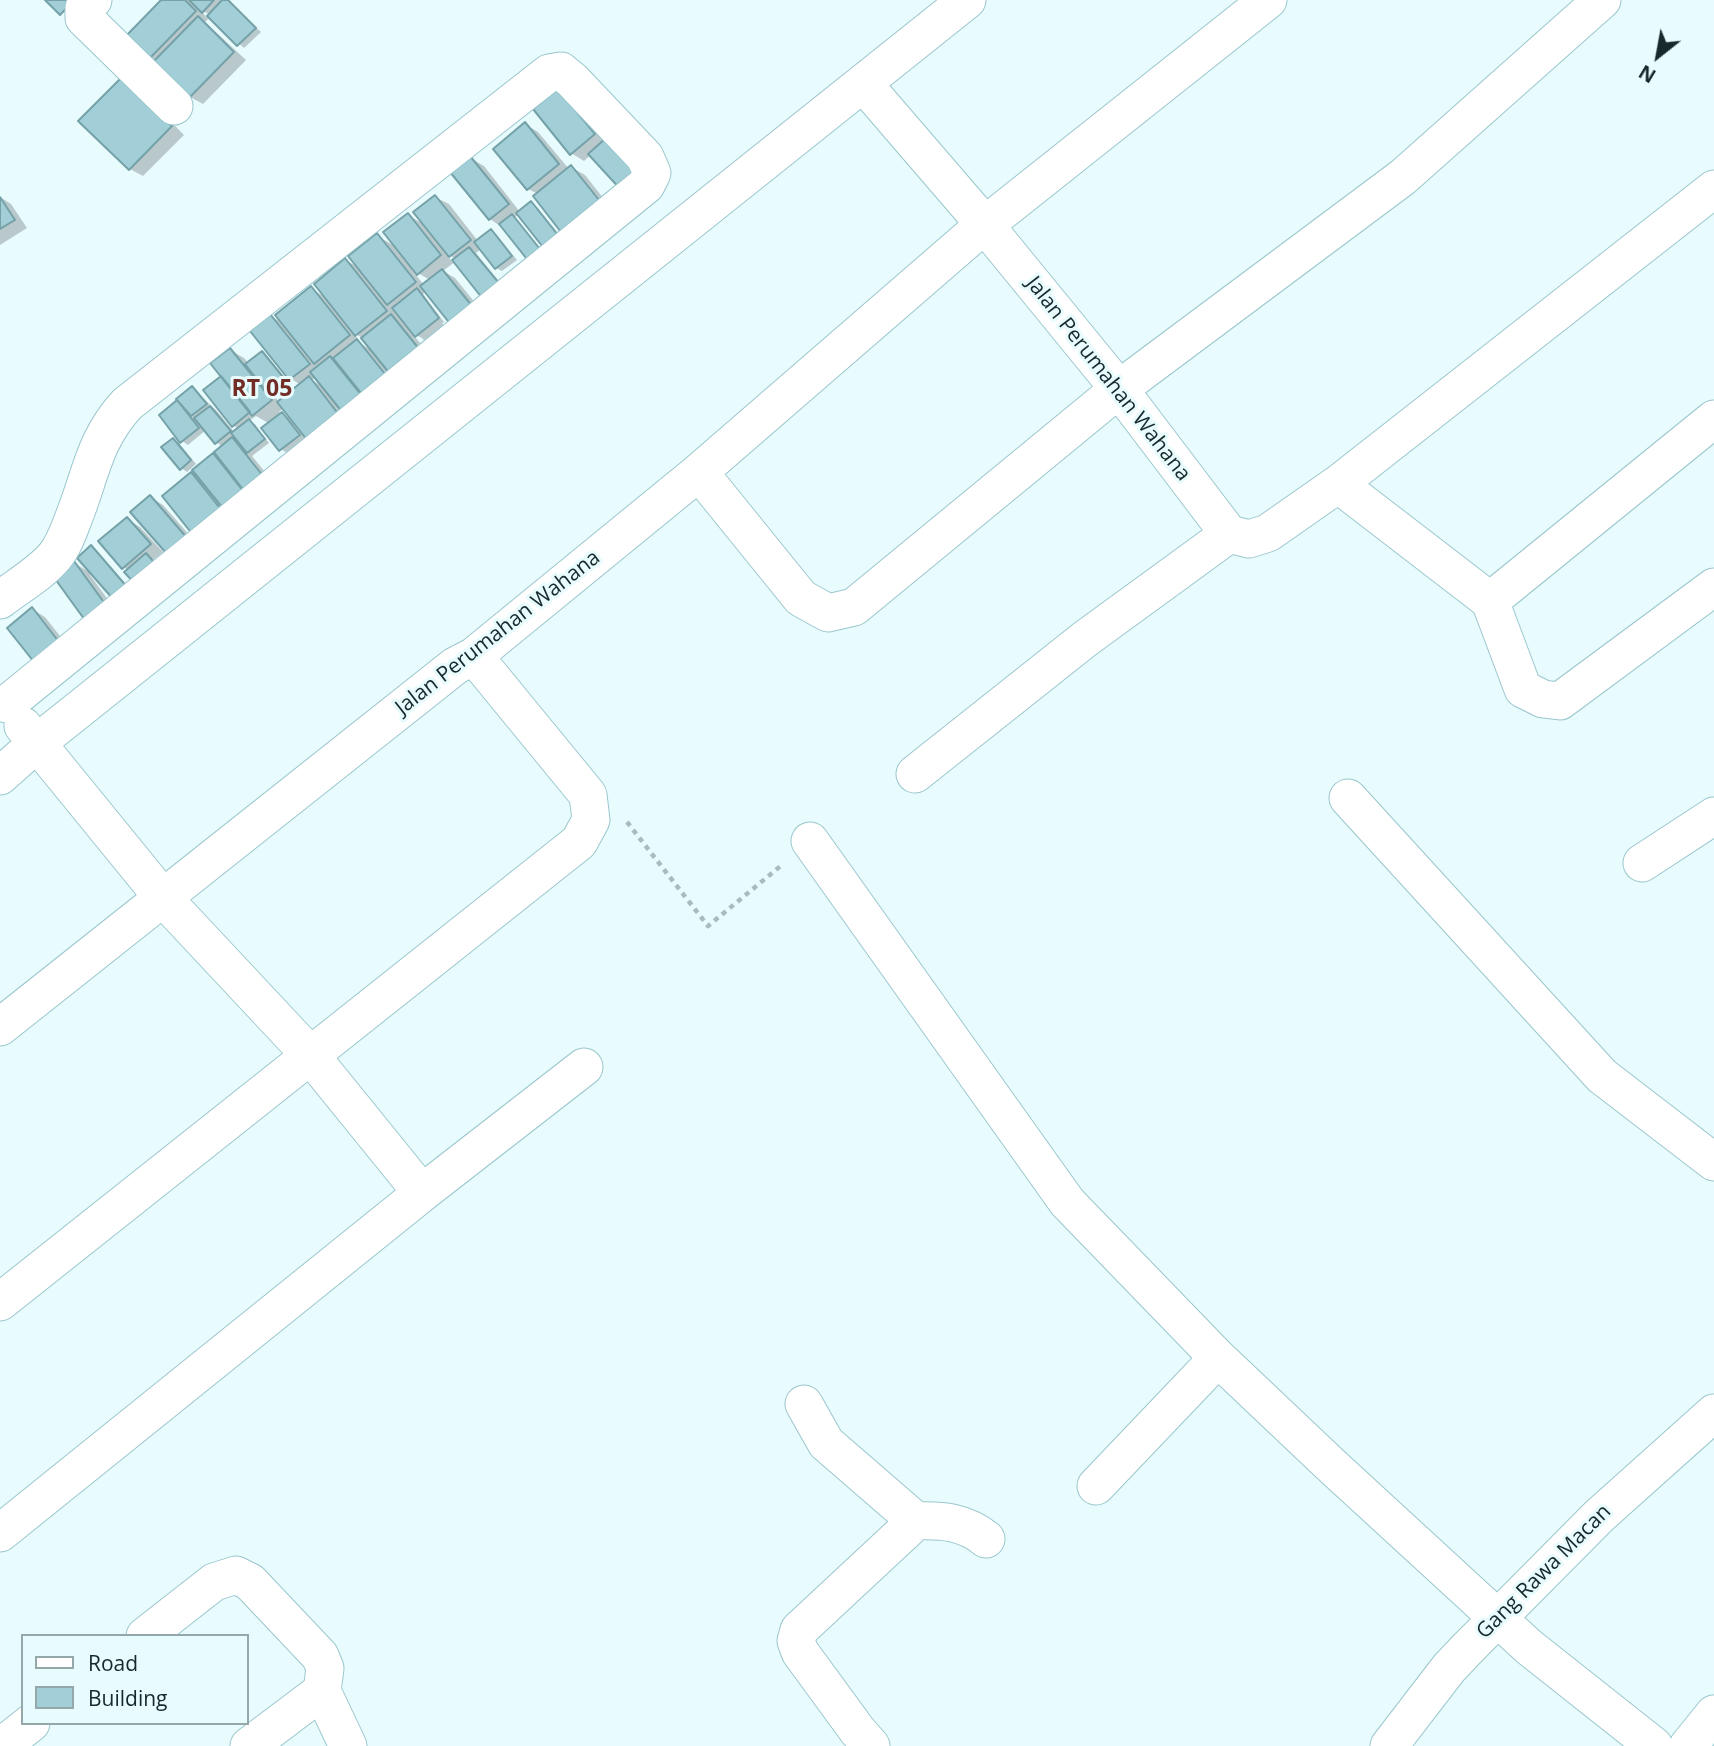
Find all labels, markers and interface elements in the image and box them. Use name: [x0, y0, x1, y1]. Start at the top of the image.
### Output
north arrow: [1623, 21, 1693, 91]
text: N: [1634, 59, 1661, 89]
street label: Jalan Perumahan Wahana: [1020, 272, 1196, 486]
district label: RT 05: [232, 375, 292, 403]
street label: Jalan Perumahan Wahana: [391, 545, 605, 721]
street label: Gang Rawa Macan: [1471, 1499, 1617, 1645]
legend: [21, 1634, 248, 1725]
text: Road: [88, 1649, 138, 1677]
text: Building: [88, 1684, 167, 1712]

